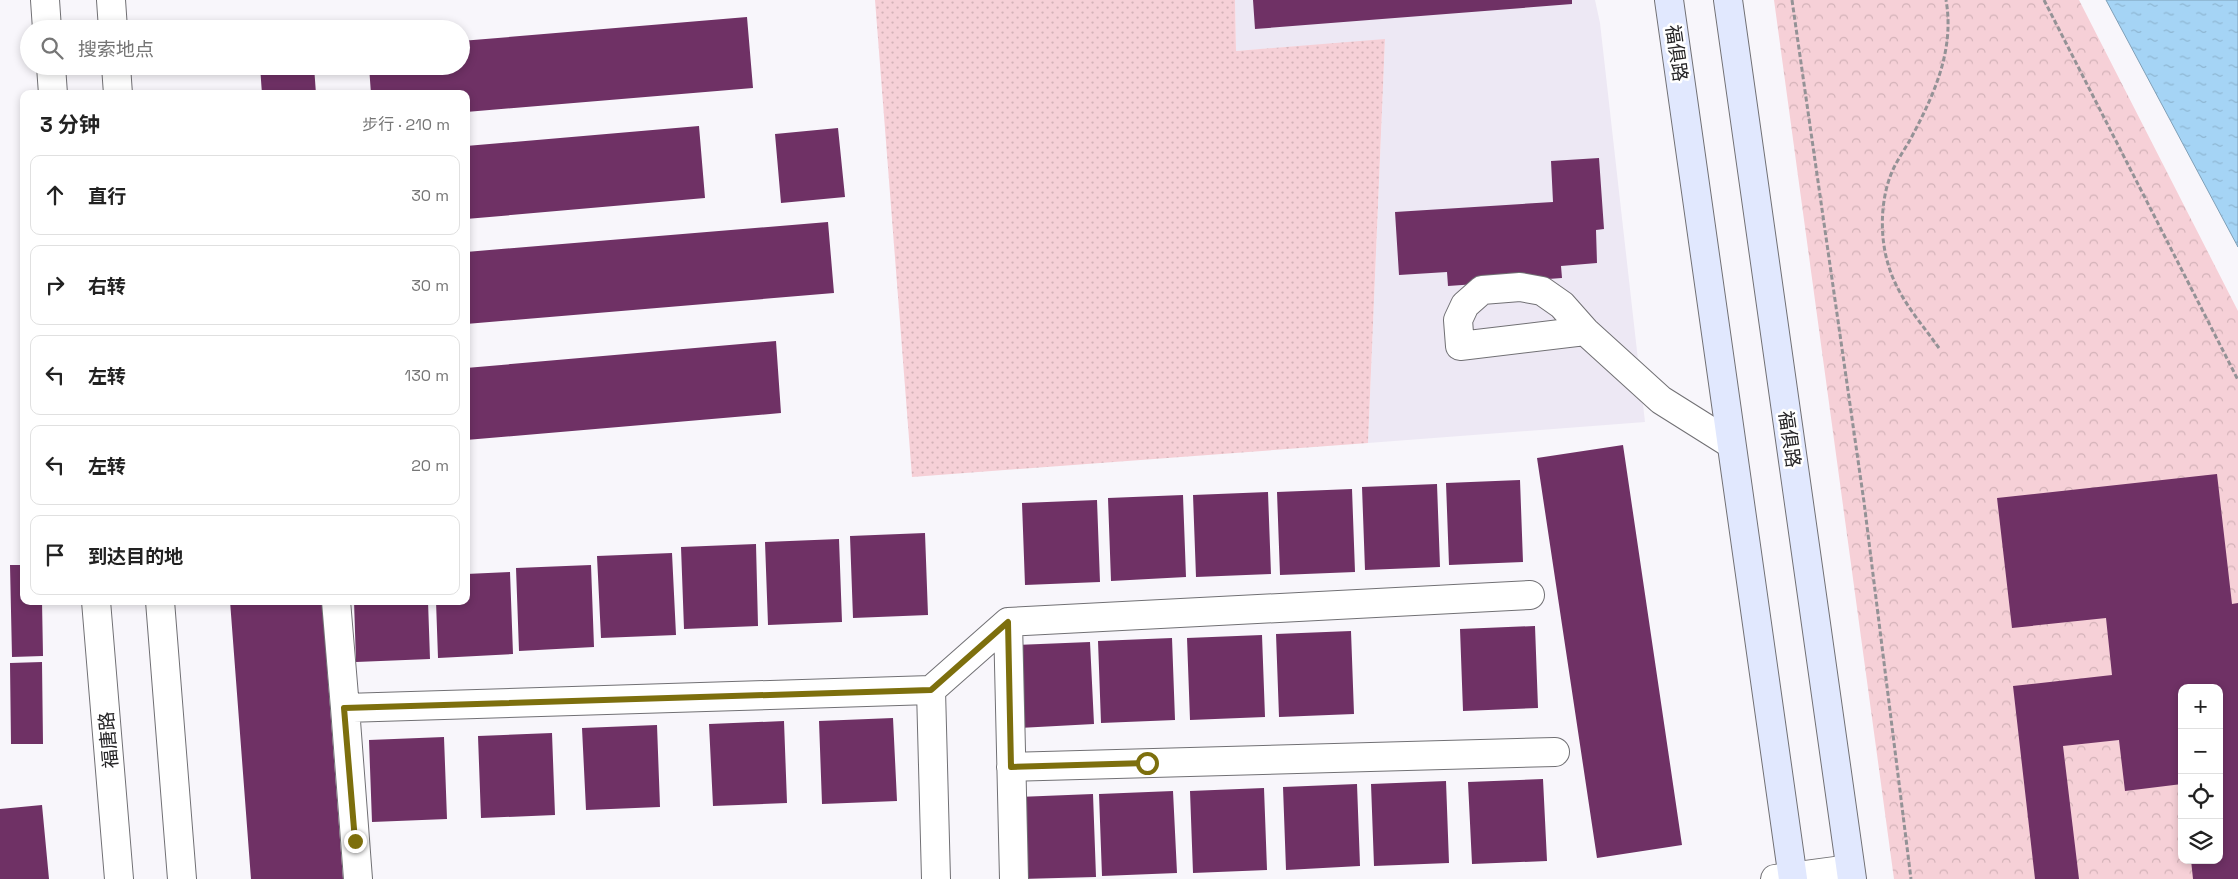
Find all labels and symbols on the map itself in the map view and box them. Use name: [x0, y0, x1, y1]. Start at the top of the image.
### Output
street label: 福俱路: [1660, 23, 1693, 83]
street label: 福俱路: [1773, 409, 1806, 469]
street label: 福唐路: [94, 710, 123, 769]
route start: [1136, 752, 1159, 775]
route end: [344, 830, 367, 853]

